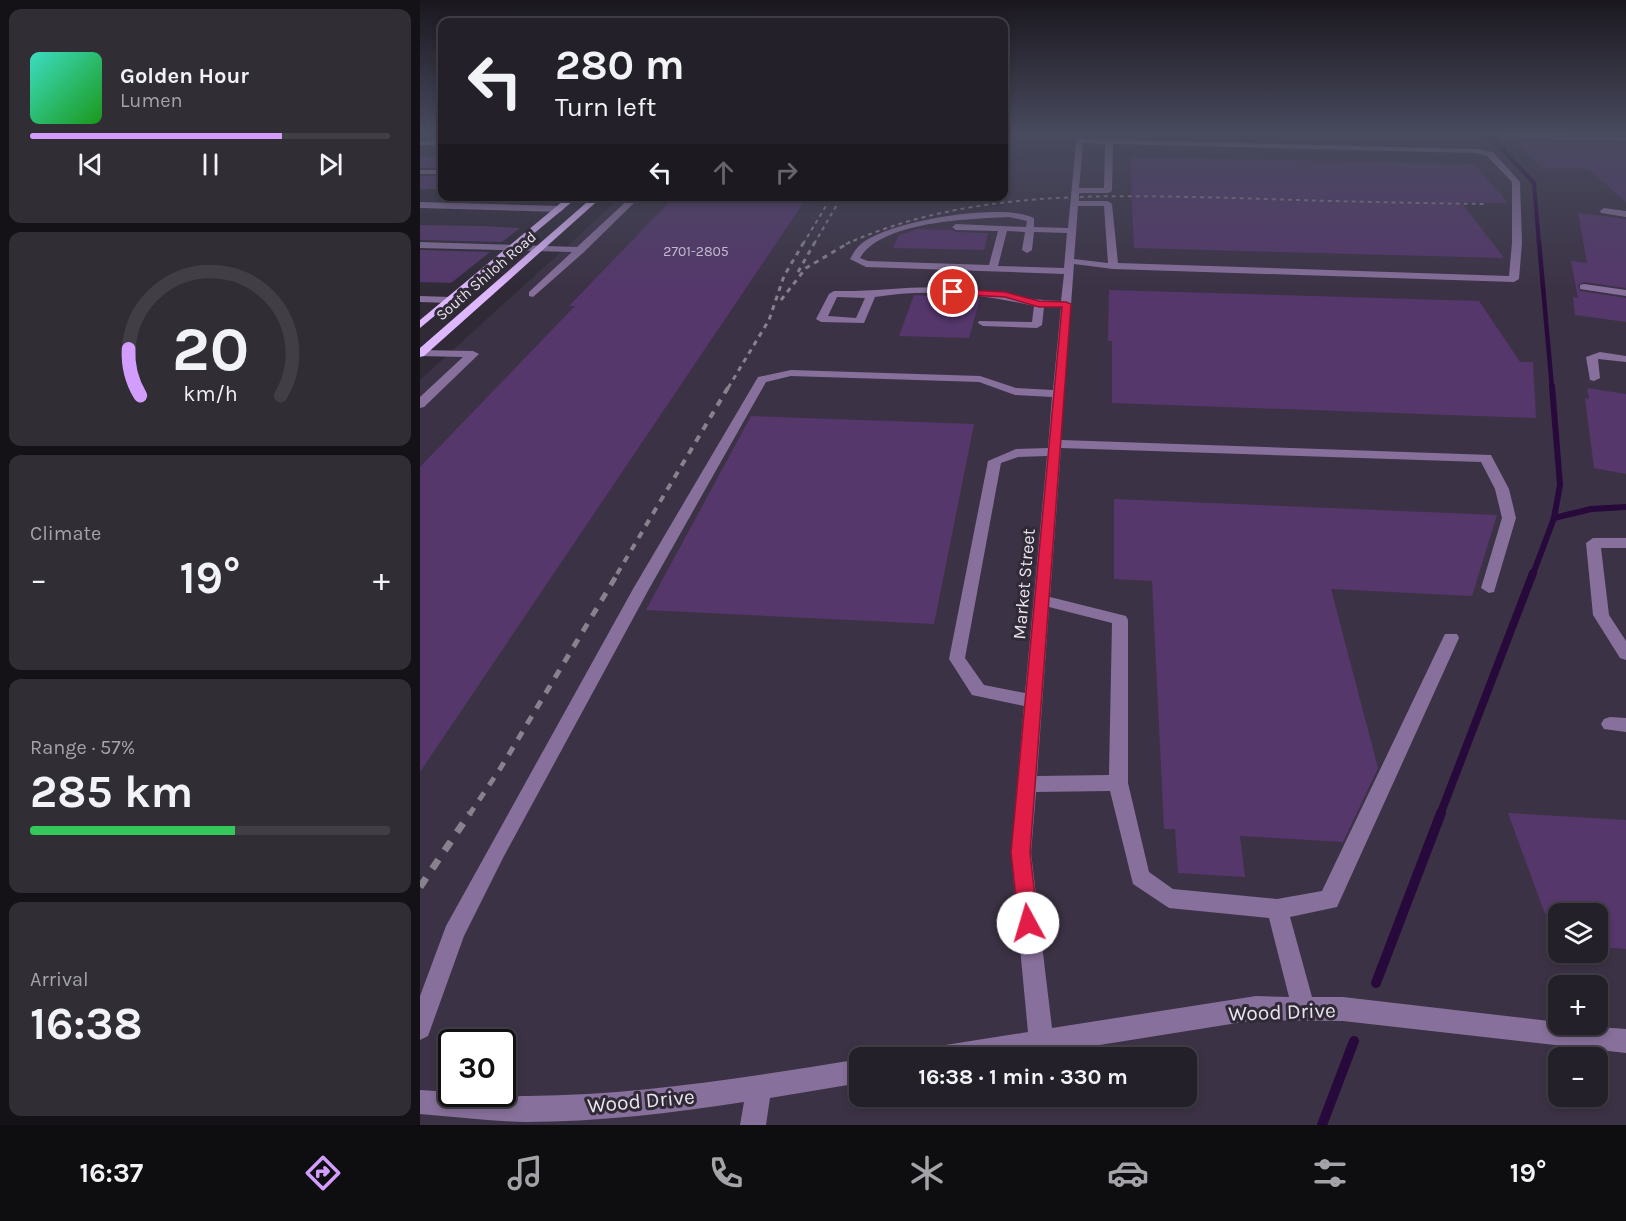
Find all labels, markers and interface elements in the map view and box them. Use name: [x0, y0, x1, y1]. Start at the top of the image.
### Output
text: 280 m: [555, 40, 685, 90]
icon: left: [456, 42, 534, 120]
text: Golden Hour: [120, 63, 249, 89]
text: Lumen: [120, 89, 183, 112]
text: Turn left: [555, 91, 656, 123]
icon: previous: [74, 148, 107, 181]
icon: pause: [194, 148, 227, 181]
icon: next: [314, 148, 347, 181]
icon: left: [644, 156, 677, 189]
icon: ahead: [707, 156, 740, 189]
icon: right: [770, 156, 803, 189]
street label: South Shiloh Road: [432, 228, 540, 324]
house number: 2701-2805: [663, 243, 729, 260]
pin: [927, 266, 978, 317]
icon: arrive: [936, 275, 969, 308]
text: 20: [171, 313, 249, 386]
text: km/h: [183, 382, 237, 407]
text: Climate: [30, 522, 101, 545]
street label: Market Street: [1008, 527, 1040, 641]
text: 19°: [180, 552, 240, 604]
text: −: [30, 560, 47, 598]
text: +: [373, 560, 390, 598]
text: Range · 57%: [30, 736, 135, 759]
text: 285 km: [30, 766, 193, 818]
position arrow: [996, 891, 1060, 955]
map controls: [1548, 903, 1608, 1107]
button: layers: [1548, 903, 1608, 963]
text: Arrival: [30, 968, 89, 991]
button: +: [1548, 975, 1608, 1035]
text: 16:38: [30, 998, 143, 1050]
street label: Wood Drive: [1228, 998, 1336, 1026]
speed limit sign: 30: [438, 1029, 516, 1107]
button: −: [1548, 1047, 1608, 1107]
text: 16:38 · 1 min · 330 m: [918, 1064, 1128, 1090]
street label: Wood Drive: [586, 1084, 696, 1118]
icon: directions: [302, 1152, 344, 1194]
icon: music: [504, 1152, 546, 1194]
icon: phone: [705, 1152, 747, 1194]
icon: climate: [906, 1152, 948, 1194]
icon: car: [1107, 1152, 1149, 1194]
icon: filters: [1309, 1152, 1351, 1194]
text: 16:37: [80, 1157, 143, 1189]
text: 19°: [1510, 1157, 1546, 1189]

